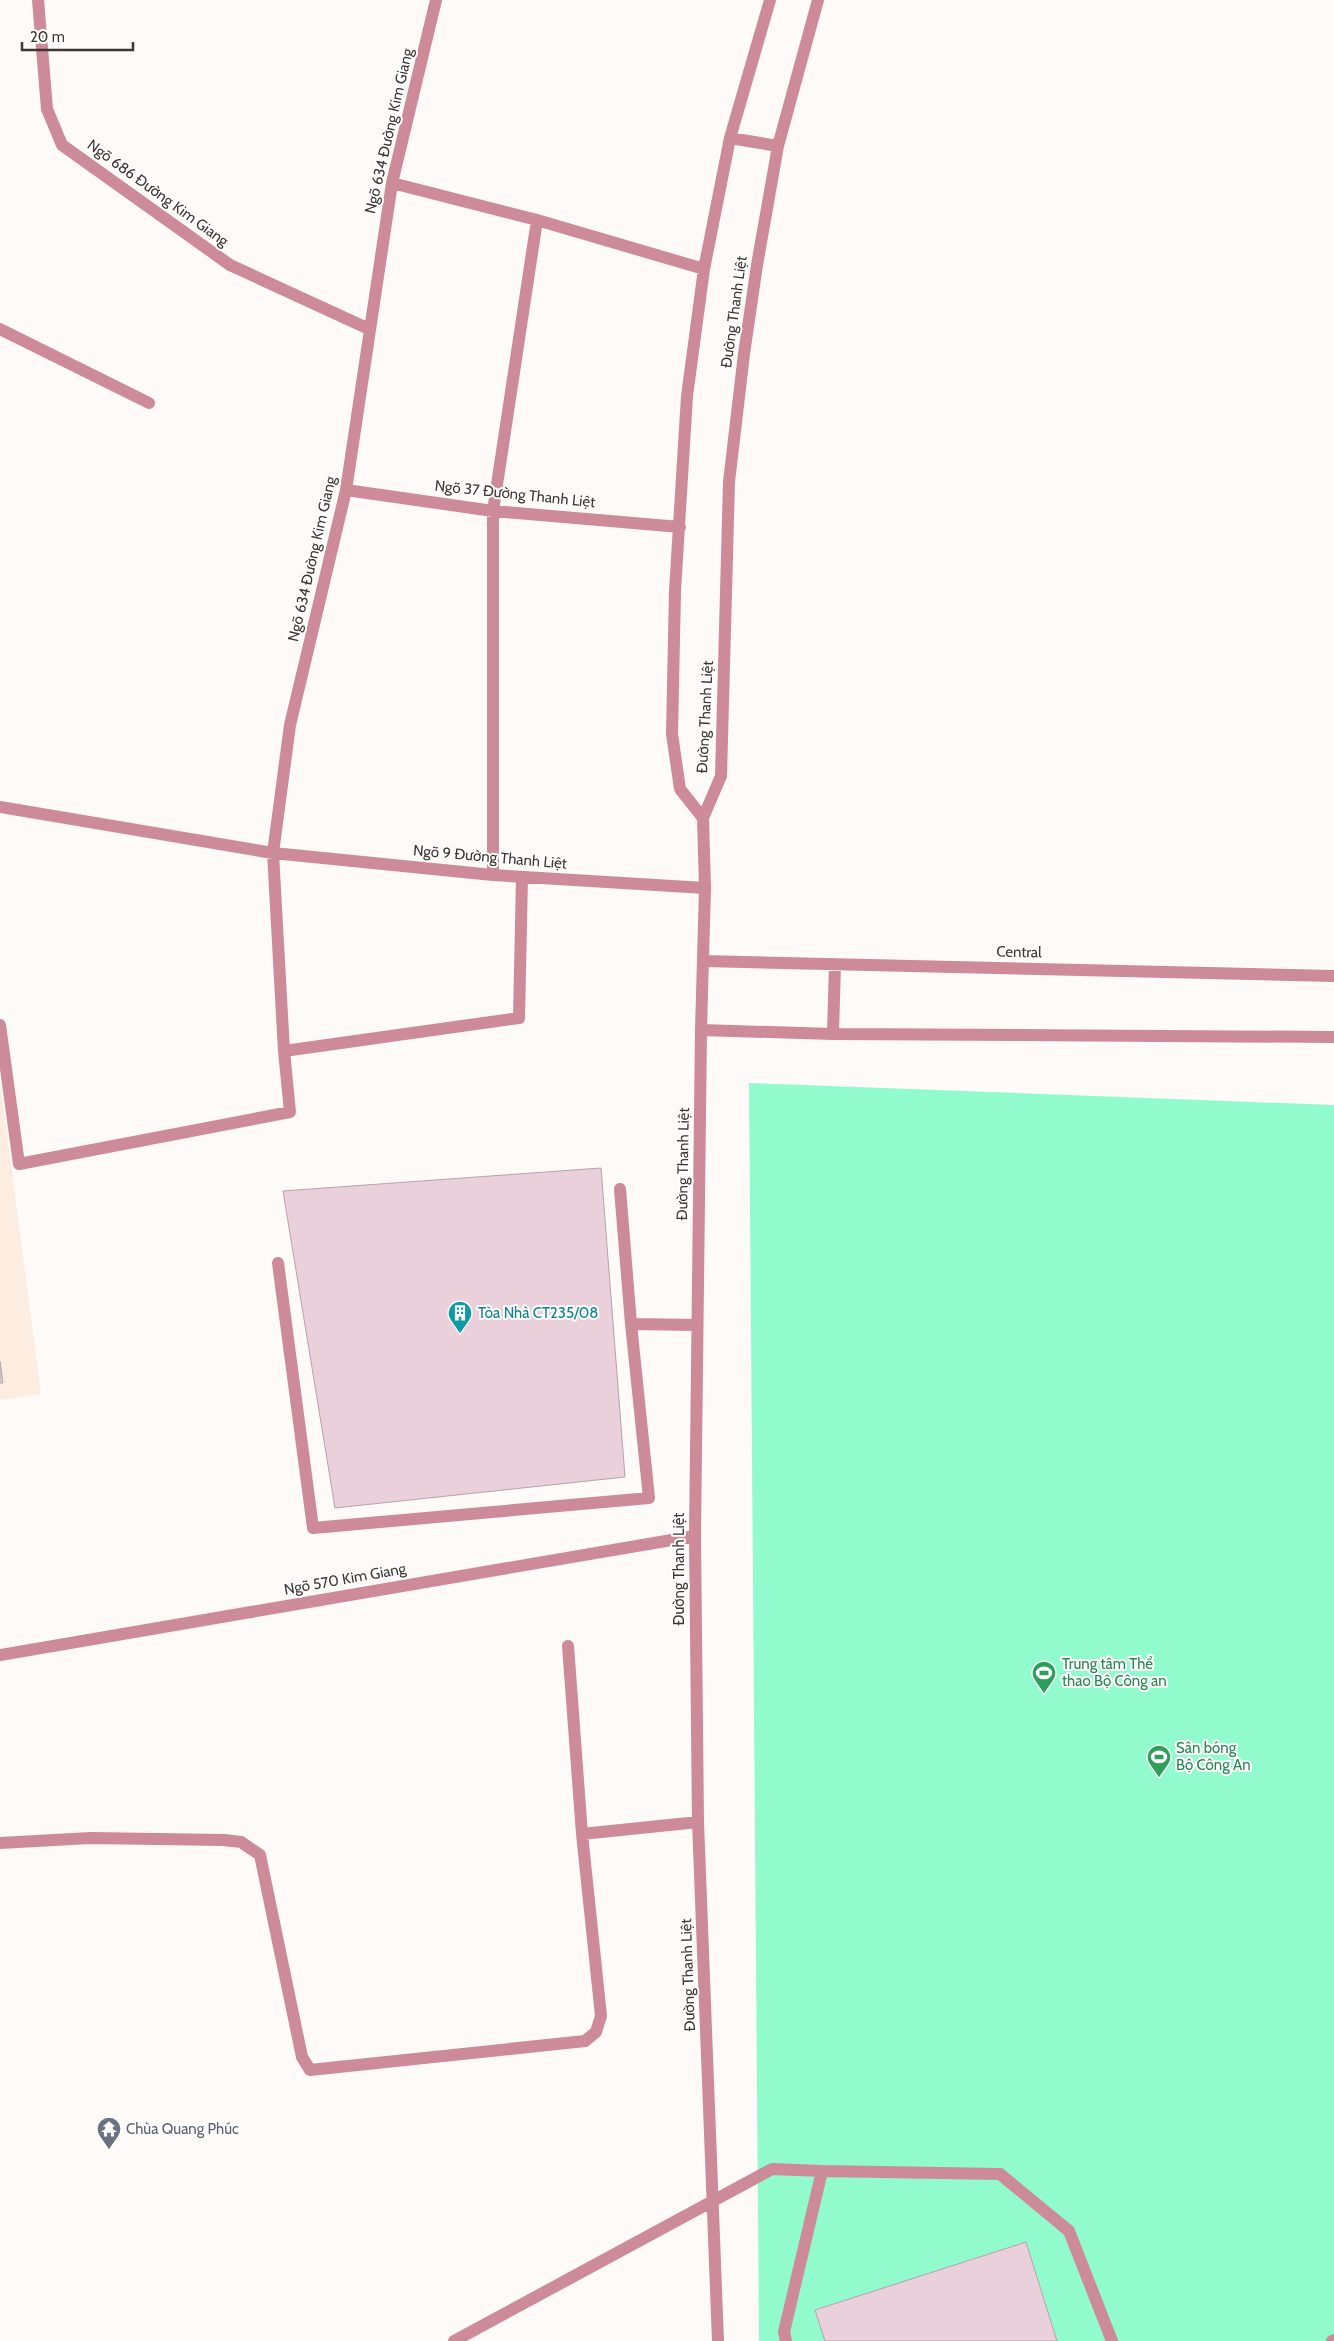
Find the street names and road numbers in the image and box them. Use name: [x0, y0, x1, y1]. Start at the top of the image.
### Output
street label: Ngõ 634 Đường Kim Giang: [361, 46, 417, 215]
street label: Ngõ 686 Đường Kim Giang: [84, 136, 232, 251]
street label: Đường Thanh Liệt: [717, 255, 751, 369]
street label: Ngõ 634 Đường Kim Giang: [284, 474, 340, 643]
street label: Ngõ 37 Đường Thanh Liệt: [434, 477, 596, 511]
street label: Đường Thanh Liệt: [693, 660, 717, 774]
street label: Ngõ 9 Đường Thanh Liệt: [412, 841, 568, 873]
street label: Central: [996, 943, 1042, 961]
street label: Đường Thanh Liệt: [673, 1107, 693, 1221]
street label: Đường Thanh Liệt: [670, 1513, 688, 1625]
street label: Ngõ 570 Kim Giang: [283, 1559, 408, 1599]
street label: Đường Thanh Liệt: [677, 1918, 699, 2032]

